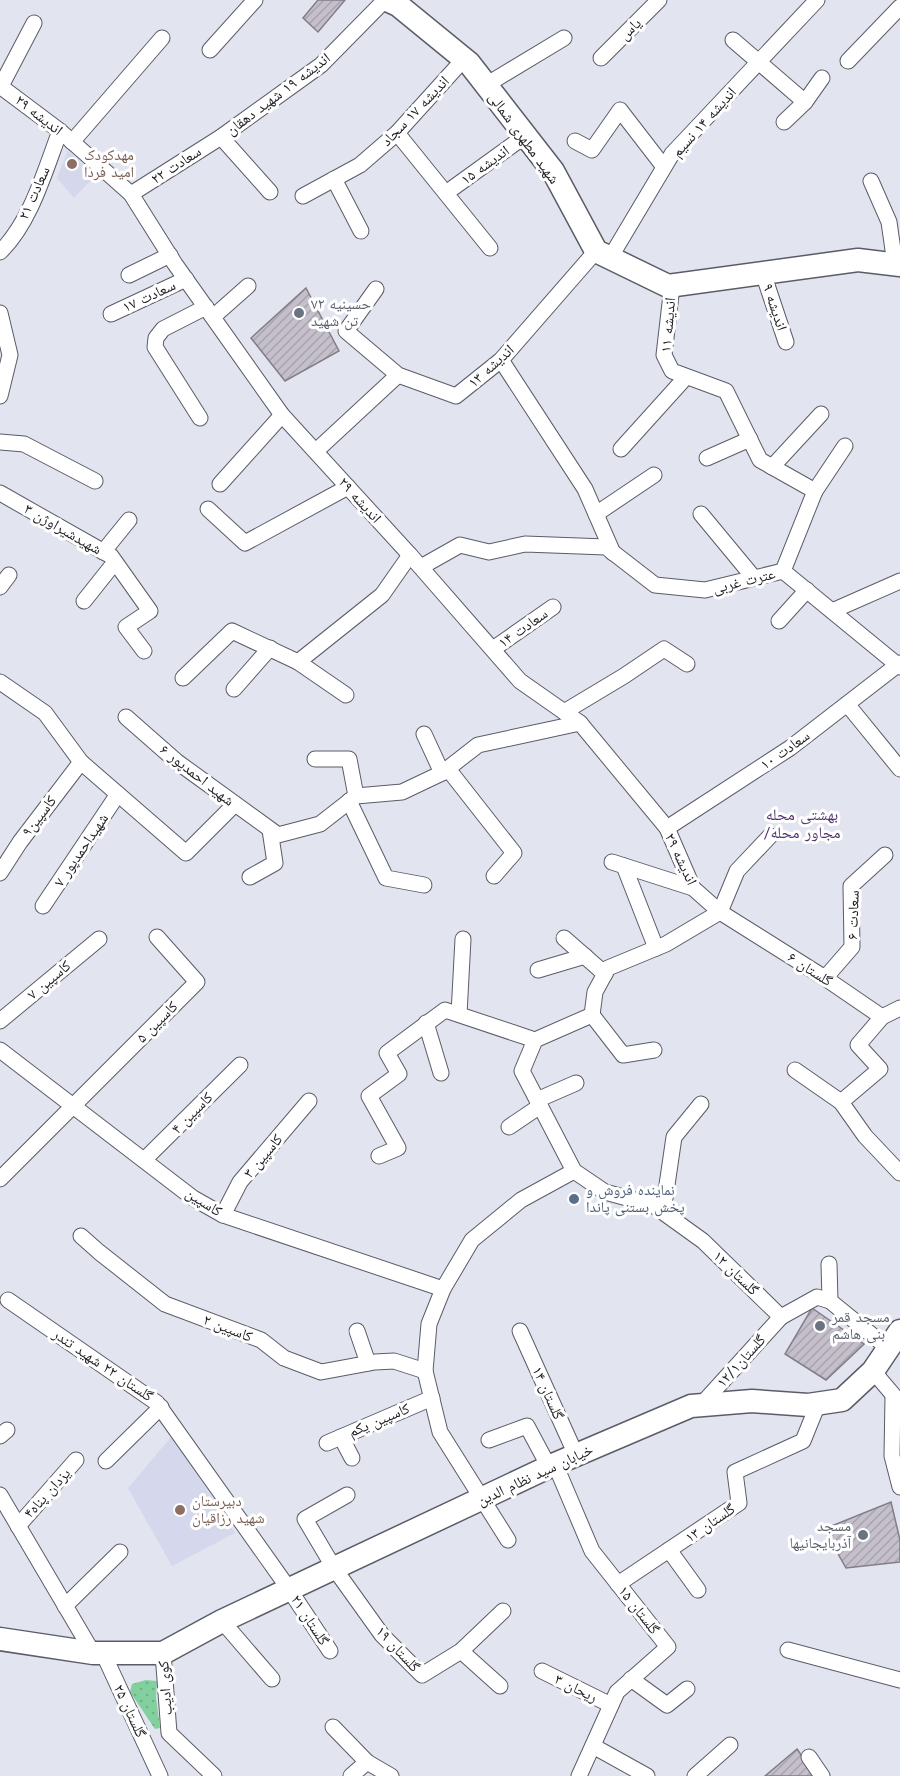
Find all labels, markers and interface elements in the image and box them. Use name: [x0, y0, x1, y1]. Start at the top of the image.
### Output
street label: یاس: [615, 14, 646, 45]
street label: اندیشه ۱۹ شهید دهقان: [222, 49, 334, 140]
street label: اندیشه ۱۷ سجاد: [377, 72, 453, 150]
street label: اندیشه ۱۴ نسیم: [668, 83, 741, 161]
street label: شهید مطهری شمالی: [484, 89, 563, 188]
street label: اندیشه ۲۹: [12, 91, 66, 139]
street label: اندیشه ۱۵: [457, 141, 513, 189]
street label: سعادت ۲۲: [148, 142, 205, 188]
place label: مهدکودک امید فردا: [84, 146, 134, 181]
marker: مهدکودک امید فردا: [65, 157, 79, 171]
street label: سعادت ۲۱: [14, 164, 54, 222]
street label: سعادت ۱۷: [120, 276, 178, 316]
street label: اندیشه ۹: [759, 281, 791, 333]
place label: حسینیه ۷۲ تن شهید: [311, 295, 372, 331]
street label: اندیشه ۱۱: [657, 297, 679, 353]
marker: حسینیه ۷۲ تن شهید: [292, 306, 306, 320]
street label: اندیشه ۱۳: [464, 341, 518, 391]
street label: اندیشه ۲۹: [335, 473, 385, 527]
street label: شهیدشیراوژن ۳: [21, 500, 105, 559]
street label: عترت غربی: [711, 564, 778, 598]
street label: سعادت ۱۴: [495, 604, 551, 652]
street label: سعادت ۱۰: [757, 726, 813, 774]
street label: شهید احمدپور ۶: [156, 740, 238, 810]
street label: کاسپین۹: [18, 792, 61, 840]
district label: بهشتی محله /مجاور محله: [763, 805, 841, 842]
street label: شهیداحمدپور ۷: [50, 810, 112, 890]
street label: اندیشه ۲۹: [661, 830, 701, 888]
street label: سعادت ۶: [843, 890, 863, 940]
street label: گلستان ۶: [784, 948, 836, 991]
street label: کاسپین ۷: [24, 957, 75, 1004]
street label: کاسپین ۵: [132, 997, 182, 1047]
street label: کاسپین ۴: [167, 1088, 217, 1138]
street label: کاسپین ۳: [240, 1131, 287, 1182]
place label: نماینده فروش و پخش بستنی پاندا: [586, 1181, 685, 1217]
street label: کاسپین: [182, 1184, 226, 1221]
marker: نماینده فروش و پخش بستنی پاندا: [567, 1192, 581, 1206]
street label: گلستان ۱۲: [709, 1247, 763, 1300]
place label: مسجد قمر بنی هاشم: [831, 1308, 890, 1344]
street label: کاسپین ۲: [200, 1310, 255, 1347]
marker: مسجد قمر بنی هاشم: [813, 1319, 827, 1333]
street label: گلستان ۲۲ شهید تندر: [48, 1324, 157, 1406]
street label: گلستان۱۲/۱: [713, 1331, 770, 1392]
street label: گلستان ۱۴: [527, 1364, 568, 1423]
street label: کاسپین یکم: [346, 1399, 413, 1442]
street label: خیابان سید نظام الدین: [474, 1440, 597, 1511]
street label: یزدان پناه۴: [20, 1464, 75, 1522]
place label: دبیرستان شهید رزاقیان: [192, 1492, 265, 1528]
street label: گلستان ۱۳: [682, 1500, 739, 1547]
marker: دبیرستان شهید رزاقیان: [173, 1503, 187, 1517]
place label: مسجد آذربایجانیها: [790, 1517, 852, 1552]
marker: مسجد آذربایجانیها: [856, 1528, 870, 1542]
street label: گلستان ۱۵: [614, 1582, 664, 1639]
street label: گلستان ۲۱: [286, 1591, 333, 1649]
street label: گلستان ۱۹: [371, 1622, 424, 1677]
street label: کوی ادیب: [154, 1660, 177, 1716]
street label: ریحان ۳: [551, 1670, 601, 1707]
street label: گلستان ۲۵: [109, 1682, 150, 1741]

